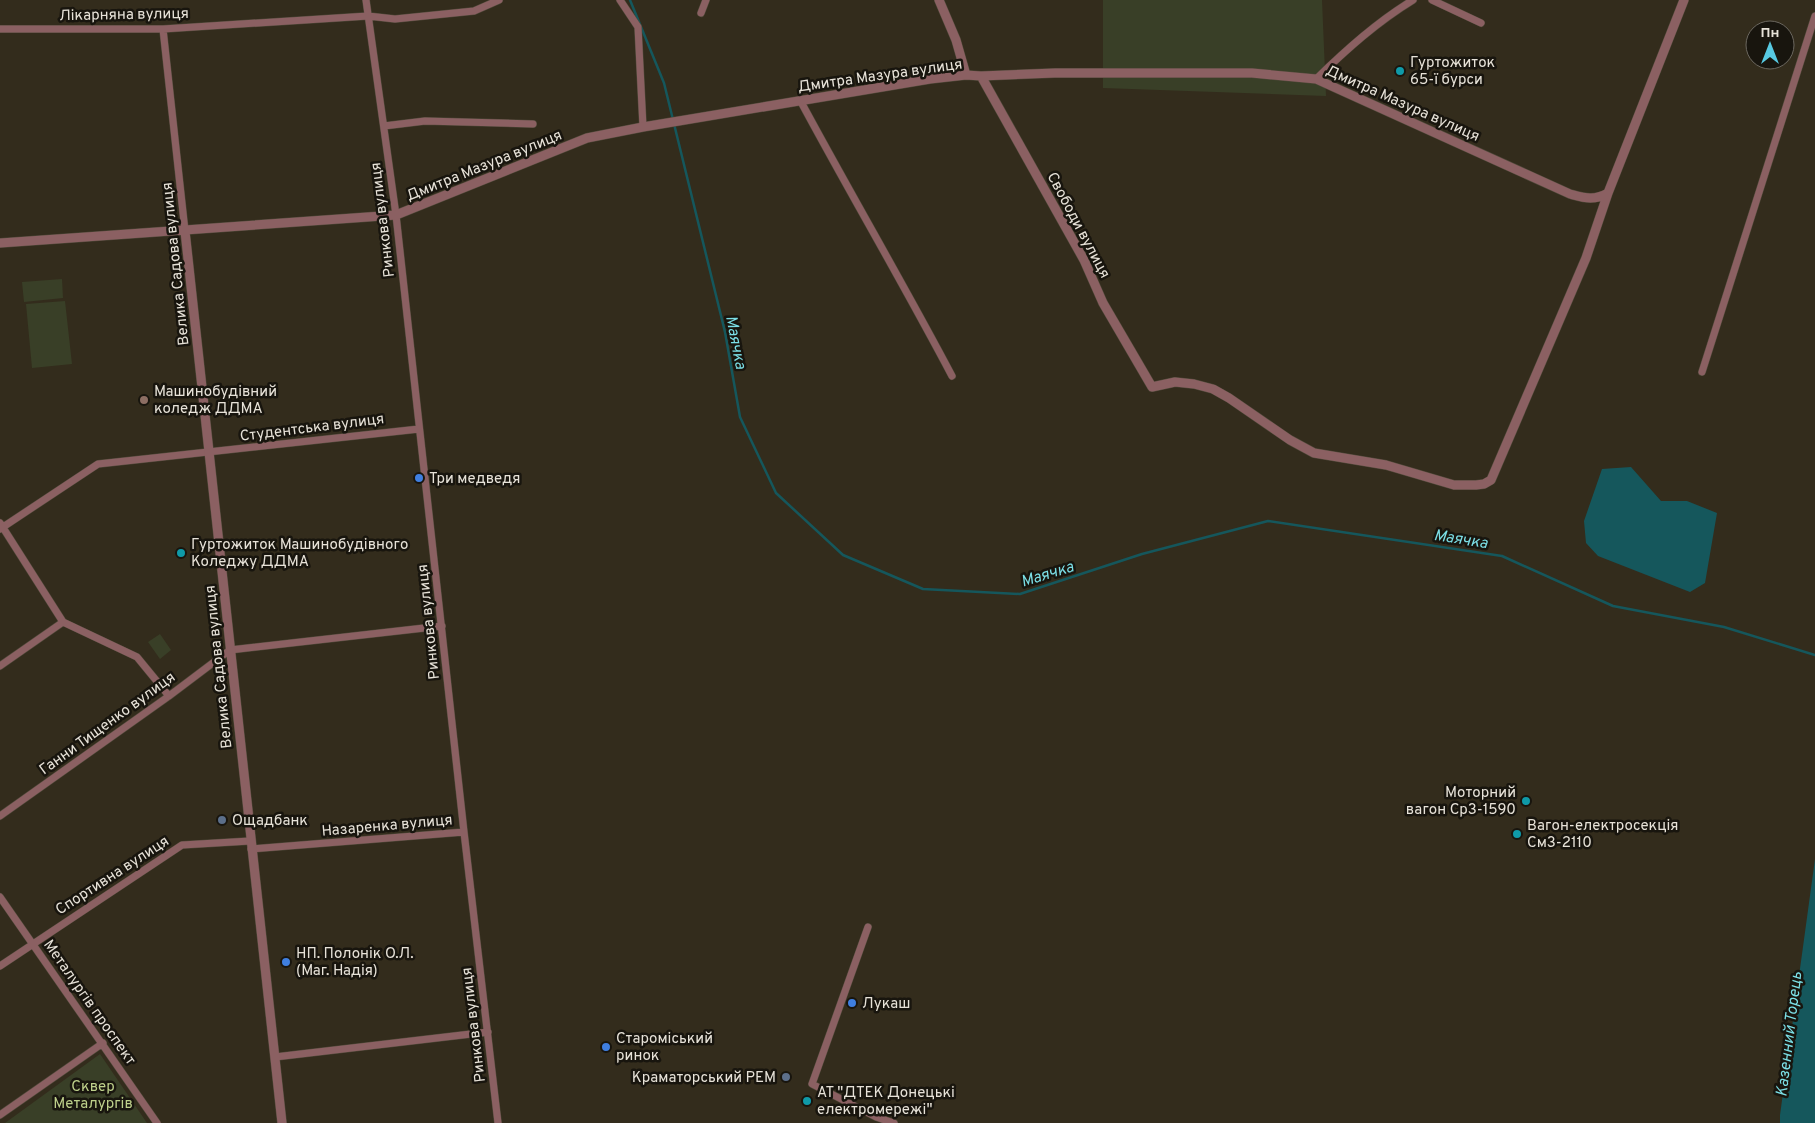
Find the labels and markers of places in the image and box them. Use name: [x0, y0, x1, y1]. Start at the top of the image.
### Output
place label: Гуртожиток 65-ї бурси: [1410, 54, 1495, 90]
marker: Гуртожиток 65-ї бурси: [1394, 65, 1406, 77]
place label: Машинобудівний коледж ДДМА: [154, 383, 277, 419]
marker: Машинобудівний коледж ДДМА: [138, 394, 150, 406]
place label: Три медведя: [429, 470, 520, 489]
marker: Три медведя: [413, 472, 425, 484]
place label: Гуртожиток Машинобудівного Коледжу ДДМА: [191, 536, 408, 572]
marker: Гуртожиток Машинобудівного Коледжу ДДМА: [175, 547, 187, 559]
place label: Моторний вагон Ср3-1590: [1406, 784, 1516, 820]
marker: Моторний вагон Ср3-1590: [1520, 795, 1532, 807]
place label: Ощадбанк: [232, 812, 308, 831]
marker: Ощадбанк: [216, 814, 228, 826]
place label: Вагон-електросекція См3-2110: [1527, 817, 1679, 853]
marker: Вагон-електросекція См3-2110: [1511, 828, 1523, 840]
place label: НП. Полонік О.Л. (Маг. Надія): [296, 945, 414, 981]
marker: НП. Полонік О.Л. (Маг. Надія): [280, 956, 292, 968]
place label: Лукаш: [862, 995, 910, 1014]
marker: Лукаш: [846, 997, 858, 1009]
place label: Староміський ринок: [616, 1030, 713, 1066]
marker: Староміський ринок: [600, 1041, 612, 1053]
place label: Краматорський РЕМ: [632, 1069, 776, 1088]
marker: Краматорський РЕМ: [780, 1071, 792, 1083]
place label: АТ "ДТЕК Донецькі електромережі": [817, 1084, 955, 1120]
marker: АТ "ДТЕК Донецькі електромережі": [801, 1095, 813, 1107]

